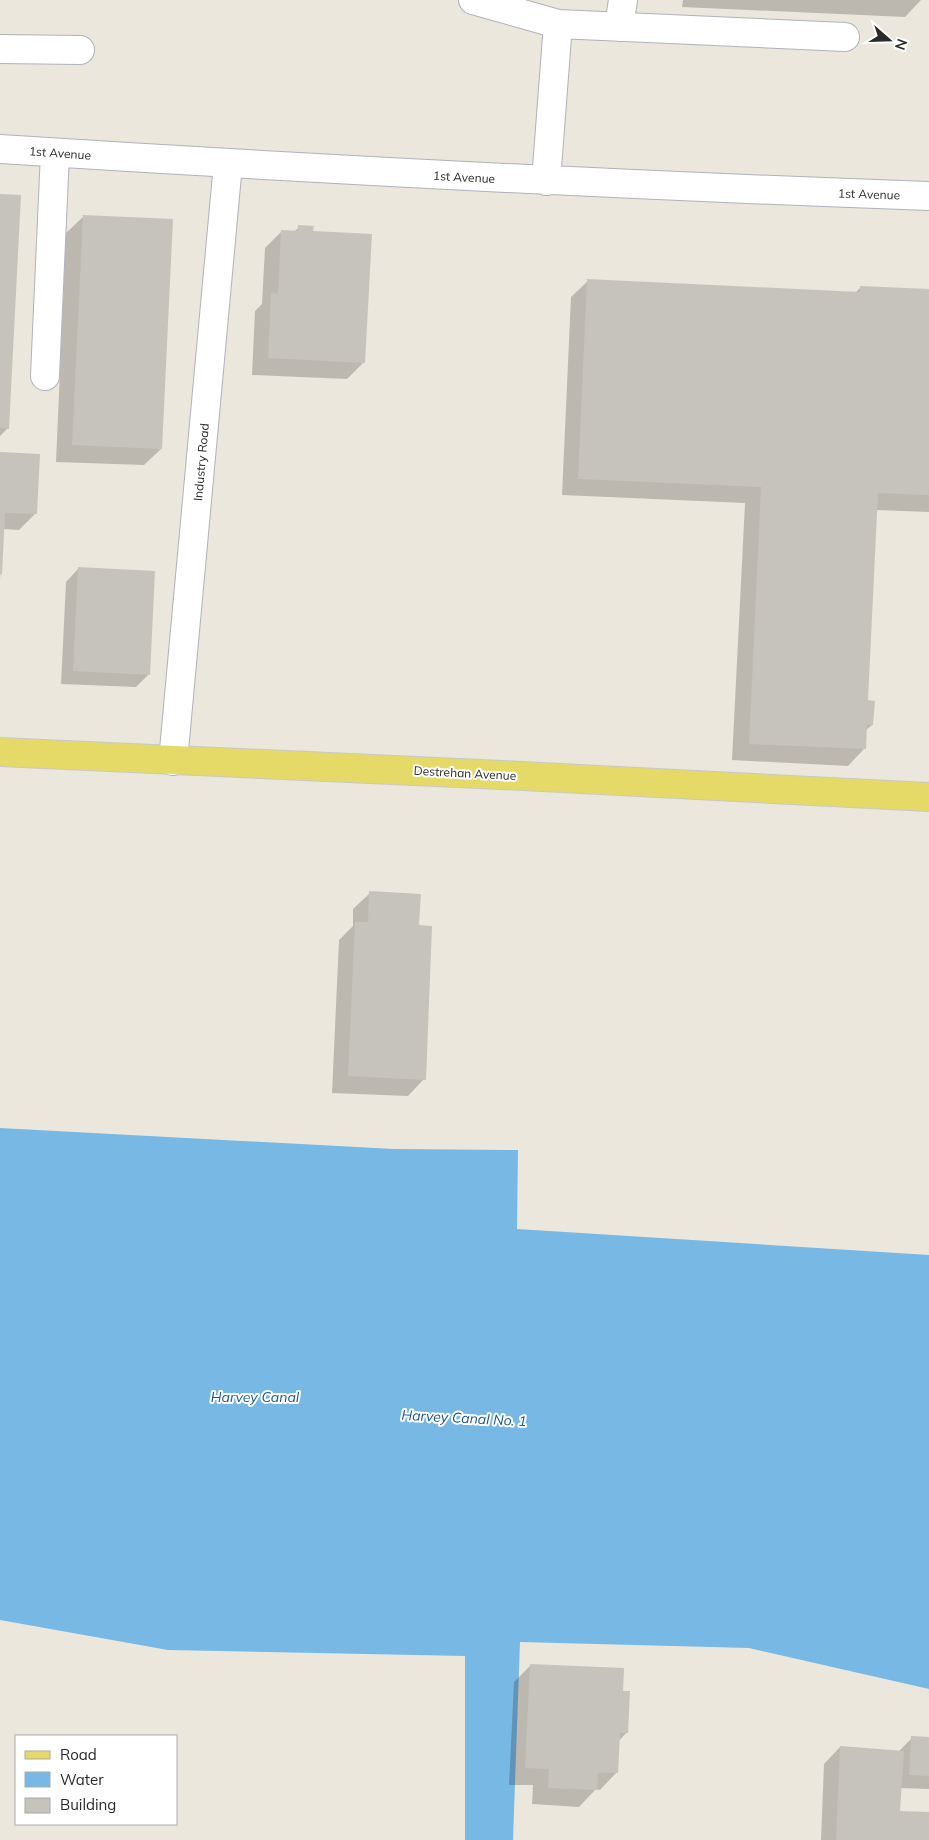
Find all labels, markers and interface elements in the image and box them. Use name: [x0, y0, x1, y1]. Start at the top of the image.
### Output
north arrow: [864, 15, 914, 65]
text: N: [891, 36, 911, 52]
street label: 1st Avenue: [28, 143, 92, 163]
street label: 1st Avenue: [433, 168, 495, 186]
street label: 1st Avenue: [838, 185, 900, 203]
street label: Industry Road: [190, 422, 212, 502]
street label: Destrehan Avenue: [413, 763, 517, 783]
water label: Harvey Canal: [211, 1388, 300, 1406]
water label: Harvey Canal No. 1: [401, 1406, 527, 1430]
legend: [15, 1735, 178, 1825]
text: Road: [60, 1745, 97, 1764]
text: Water: [60, 1770, 104, 1789]
text: Building: [60, 1795, 116, 1814]

